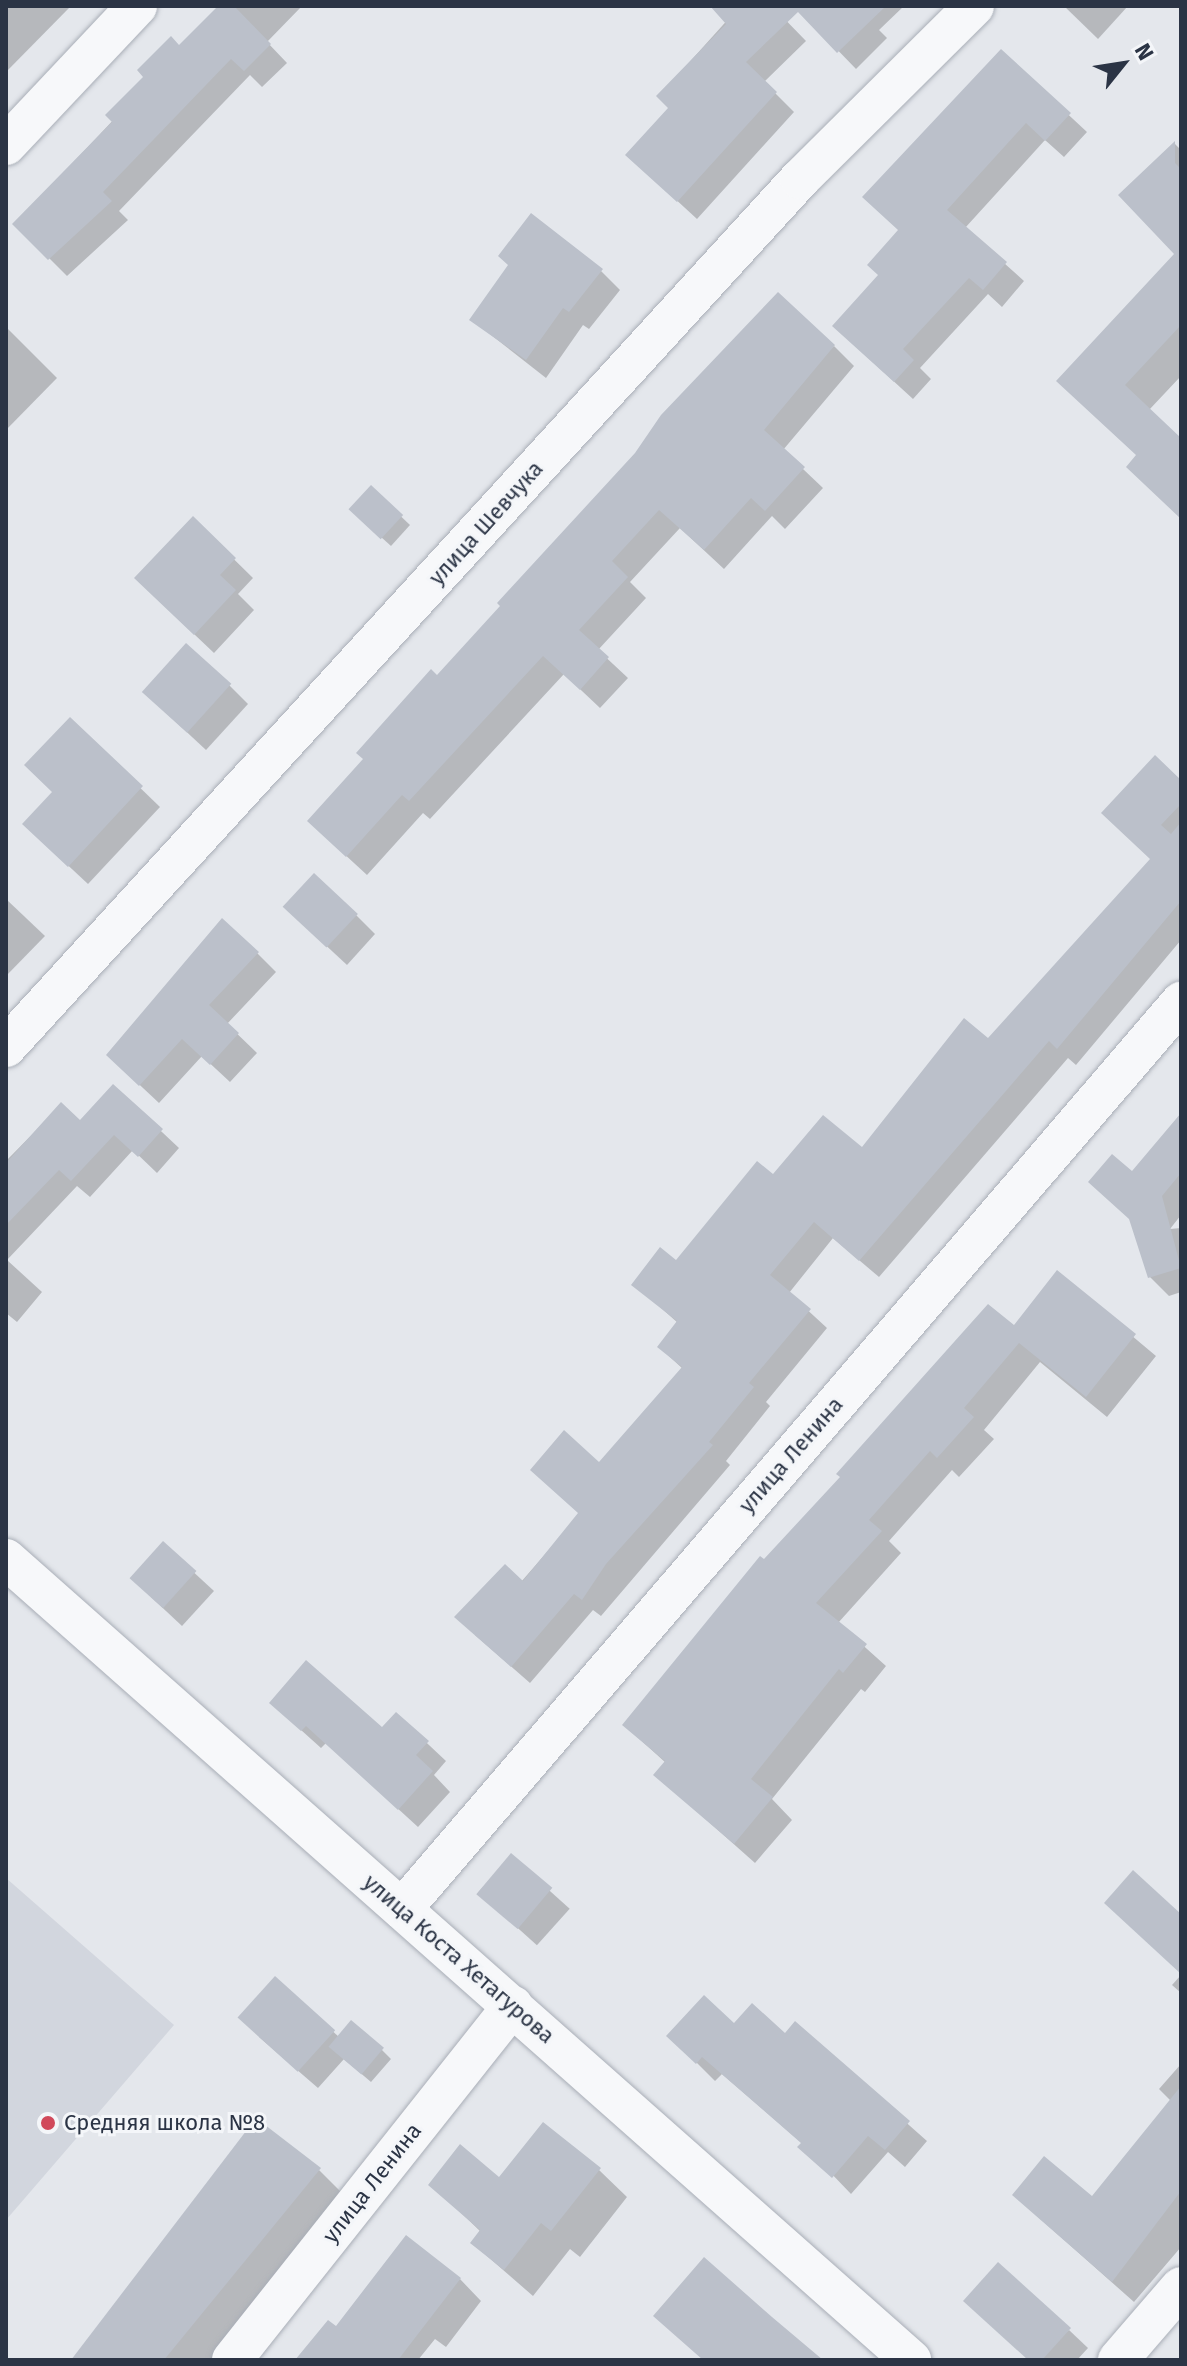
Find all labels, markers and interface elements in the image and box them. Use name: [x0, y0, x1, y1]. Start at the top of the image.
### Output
north arrow: [1083, 24, 1163, 104]
text: N: [1129, 39, 1160, 65]
street label: улица Шевчука: [423, 456, 549, 590]
street label: улица Ленина: [734, 1392, 848, 1518]
street label: улица Коста Хетагурова: [358, 1869, 560, 2049]
place label: Средняя школа №8: [64, 2110, 265, 2136]
marker: Средняя школа №8: [39, 2114, 57, 2132]
street label: улица Ленина: [317, 2118, 427, 2248]

